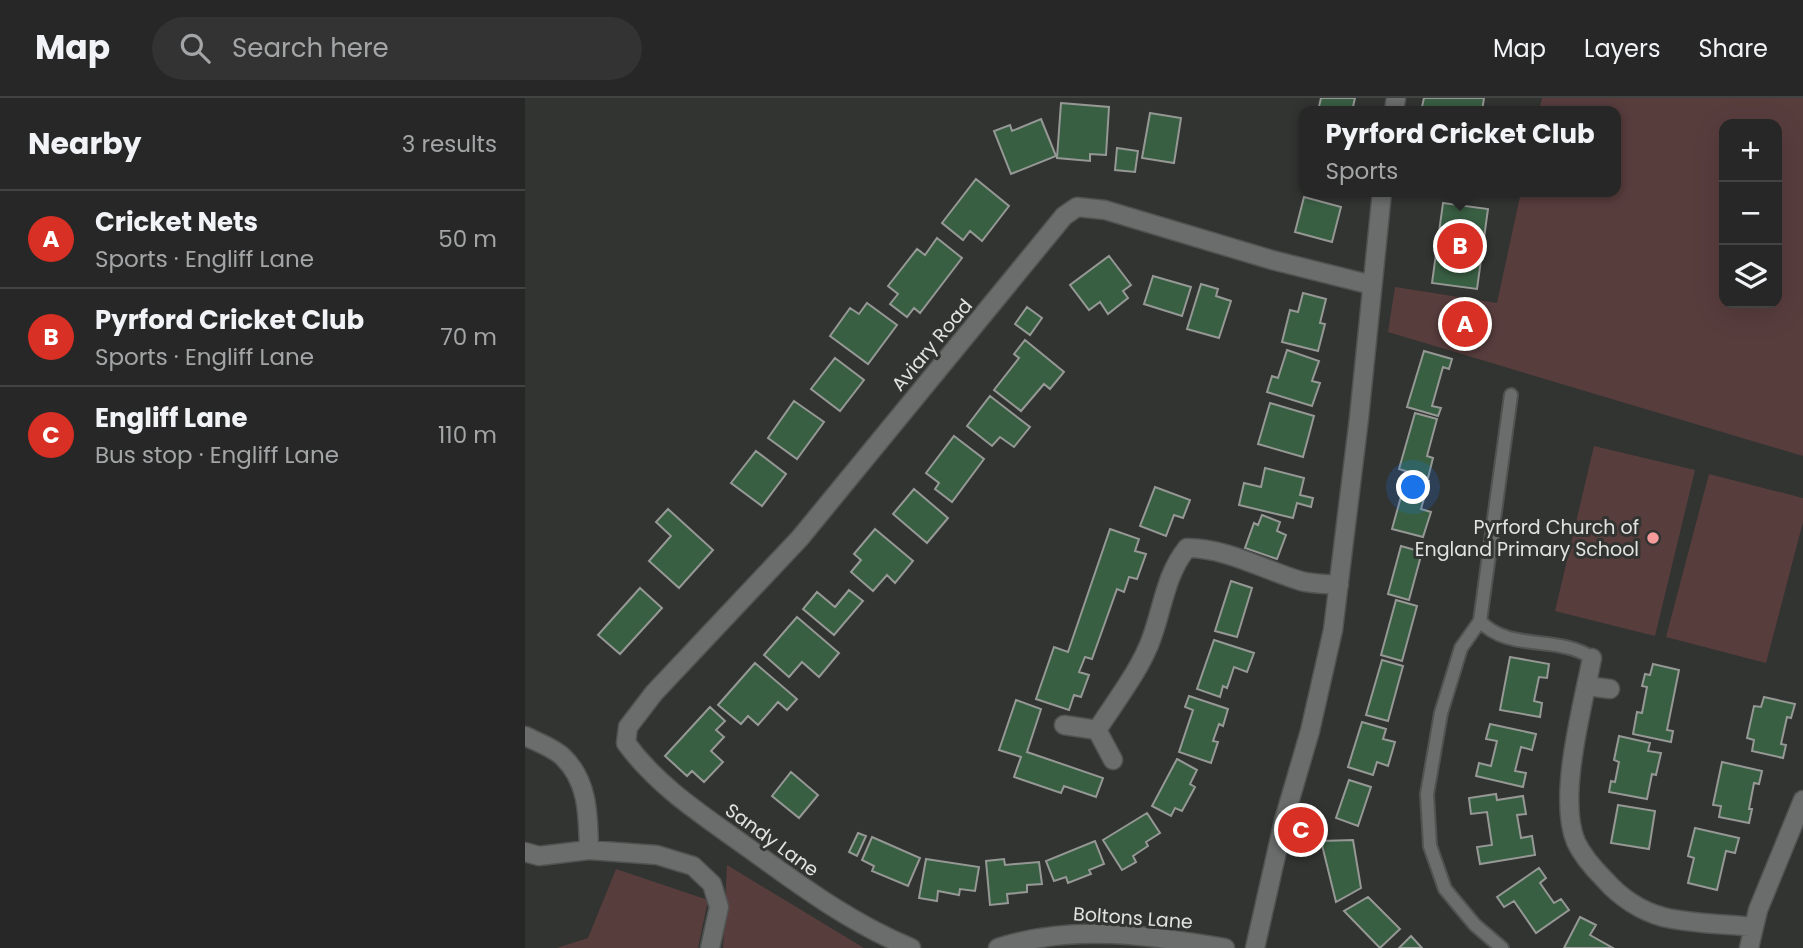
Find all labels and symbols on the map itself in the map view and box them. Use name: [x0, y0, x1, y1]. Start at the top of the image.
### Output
pin: B: [1437, 220, 1483, 272]
street label: Aviary Road: [885, 293, 979, 397]
pin: A: [1442, 298, 1488, 350]
your location: [1396, 470, 1430, 504]
place label: Pyrford Church of England Primary School: [1415, 514, 1639, 563]
marker: Pyrford Church of England Primary School: [1645, 530, 1661, 546]
street label: Sandy Lane: [720, 797, 824, 883]
pin: C: [1278, 804, 1324, 856]
street label: Boltons Lane: [1072, 900, 1194, 936]

